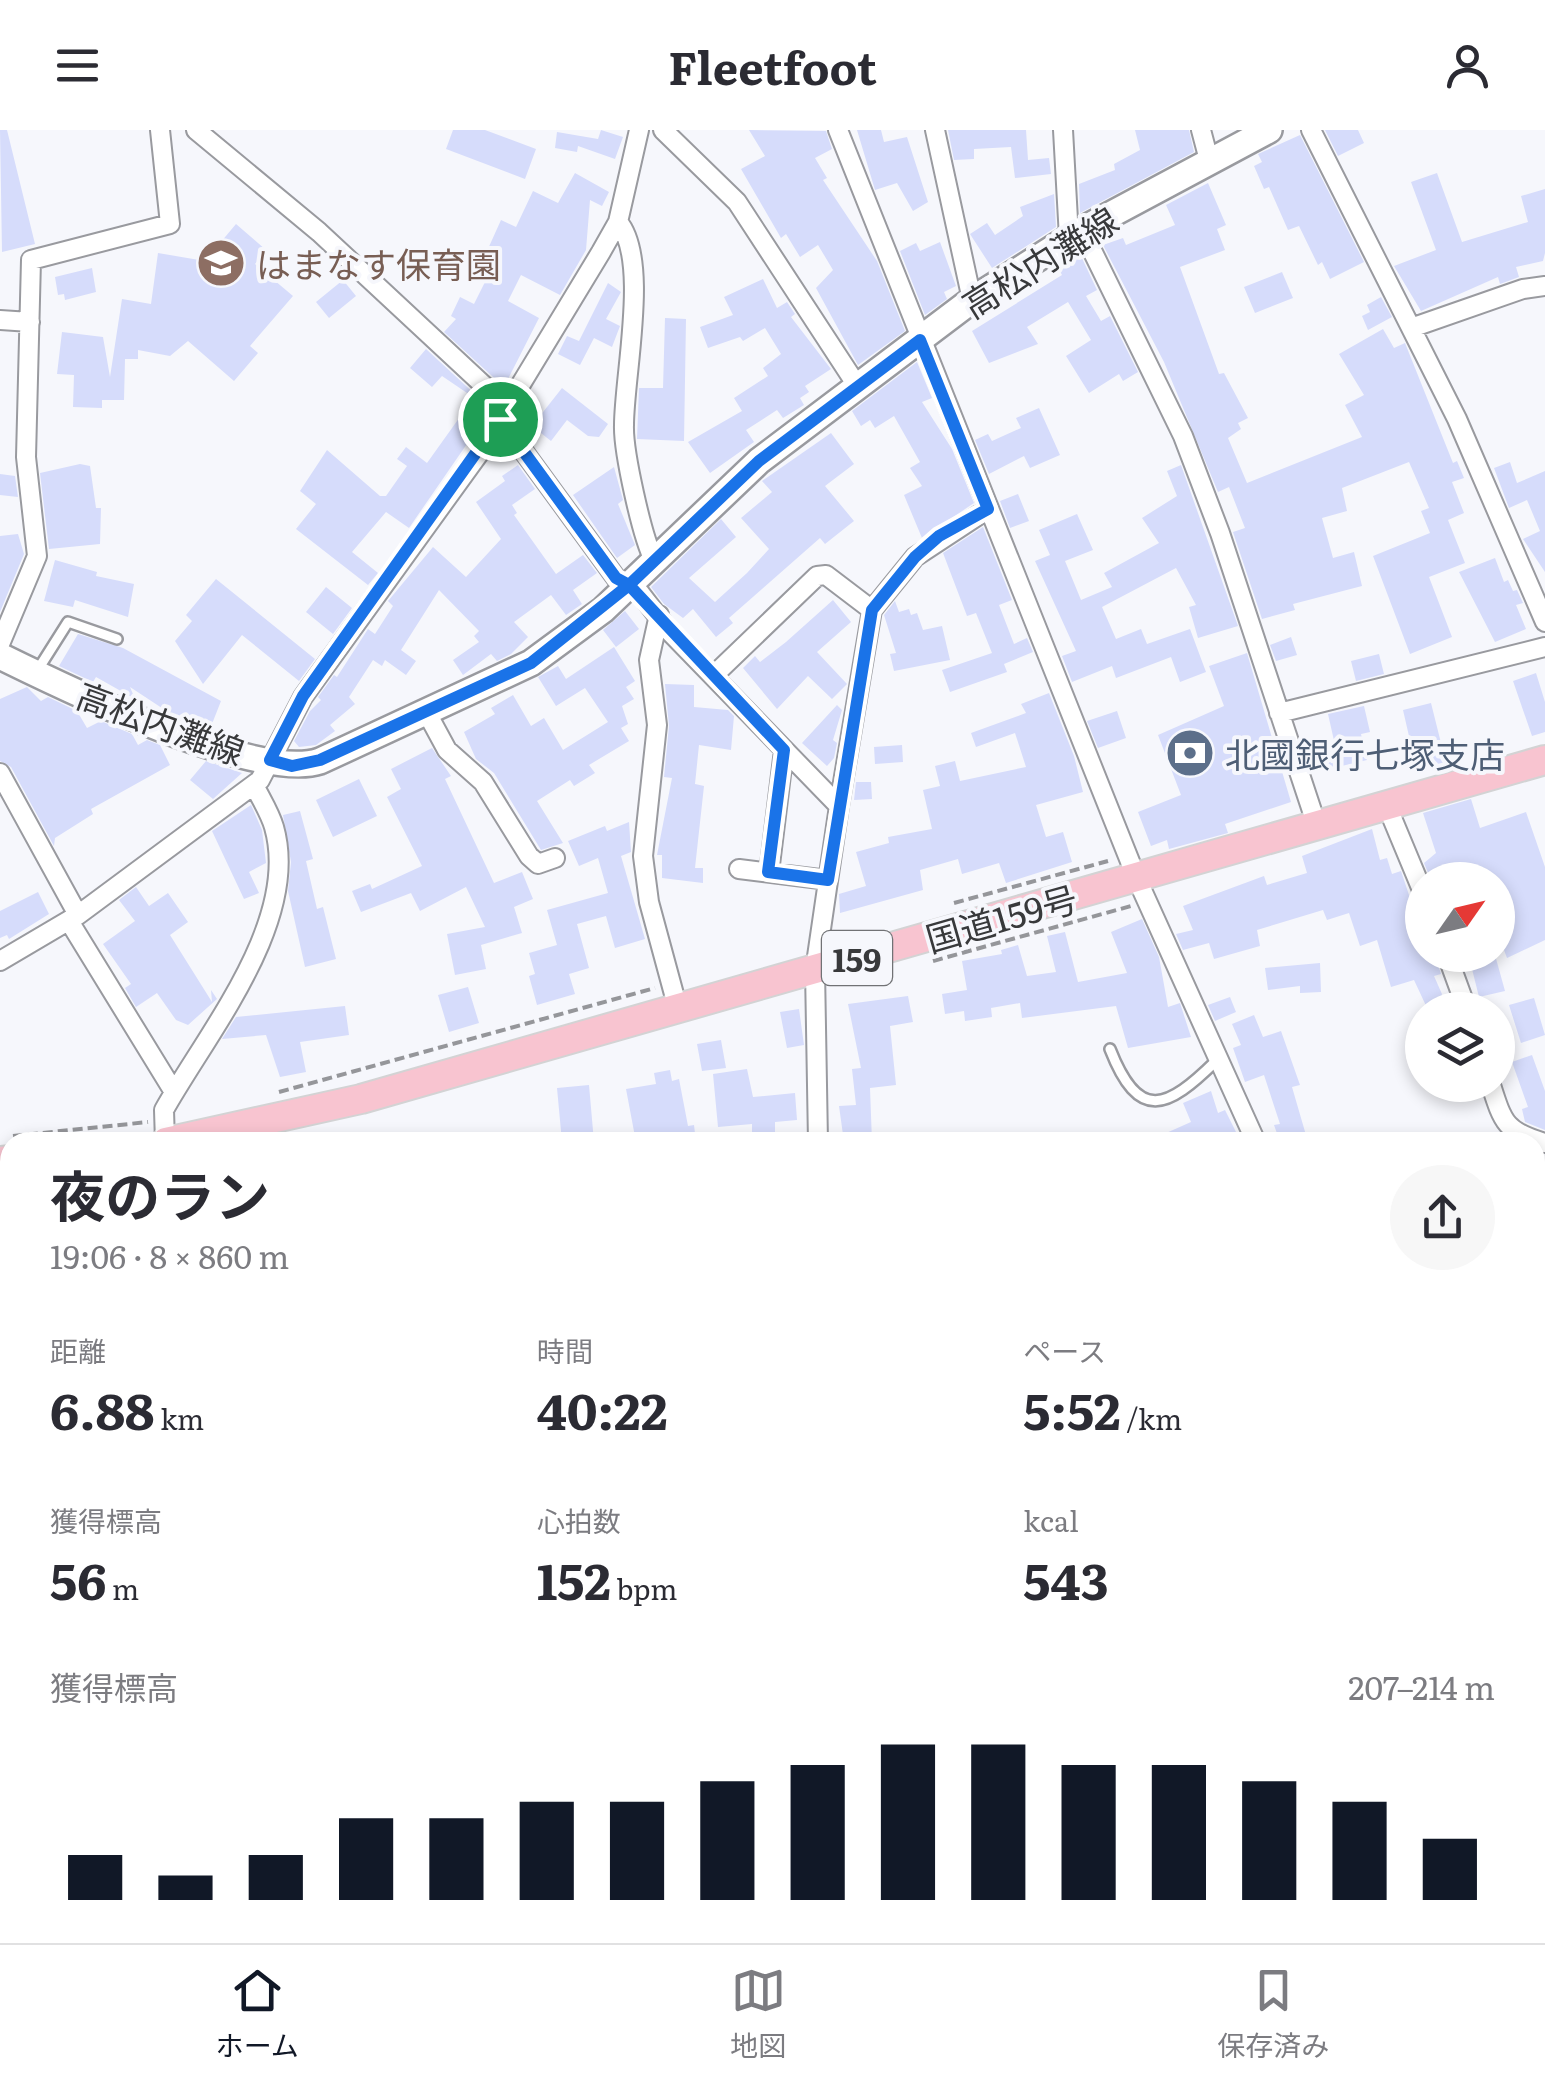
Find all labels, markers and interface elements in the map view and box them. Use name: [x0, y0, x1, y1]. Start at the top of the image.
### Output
text: Fleetfoot: [668, 32, 877, 99]
icon: menu: [50, 38, 105, 93]
icon: person: [1440, 38, 1495, 93]
street label: 高松内灘線: [951, 193, 1127, 329]
school or university icon: はまなす保育園: [195, 237, 247, 289]
place label: はまなす保育園: [256, 237, 501, 289]
pin: [458, 377, 543, 462]
icon: arrive: [473, 392, 528, 447]
street label: 高松内灘線: [70, 668, 252, 776]
bank icon: 北國銀行七塚支店: [1164, 727, 1216, 779]
place label: 北國銀行七塚支店: [1225, 727, 1505, 779]
north arrow: [1405, 862, 1515, 972]
map controls: [1405, 862, 1515, 1102]
street label: 国道159号: [919, 871, 1083, 963]
road number: 159: [822, 931, 892, 985]
button: layers: [1405, 992, 1515, 1102]
text: 夜のラン: [50, 1152, 270, 1234]
button: share: [1390, 1165, 1495, 1270]
text: 19:06 · 8 × 860 m: [50, 1231, 289, 1279]
text: 距離: [50, 1329, 106, 1371]
text: 時間: [537, 1329, 593, 1371]
text: ペース: [1023, 1329, 1106, 1371]
text: 6.88: [50, 1371, 155, 1445]
text: 40:22: [537, 1371, 668, 1445]
text: 5:52: [1023, 1371, 1121, 1445]
text: km: [155, 1397, 204, 1439]
text: /km: [1121, 1397, 1182, 1439]
text: 獲得標高: [50, 1499, 162, 1541]
text: 心拍数: [537, 1499, 621, 1541]
text: kcal: [1023, 1499, 1079, 1541]
text: 56: [50, 1541, 106, 1615]
text: 152: [537, 1541, 611, 1615]
text: 543: [1023, 1541, 1109, 1615]
text: m: [106, 1567, 139, 1609]
text: bpm: [611, 1567, 677, 1609]
text: 獲得標高: [50, 1662, 178, 1710]
text: 207–214 m: [1348, 1662, 1495, 1710]
tab: ホーム: [216, 1963, 299, 2065]
tab: 地図: [730, 1963, 786, 2065]
tab: 保存済み: [1217, 1963, 1329, 2065]

